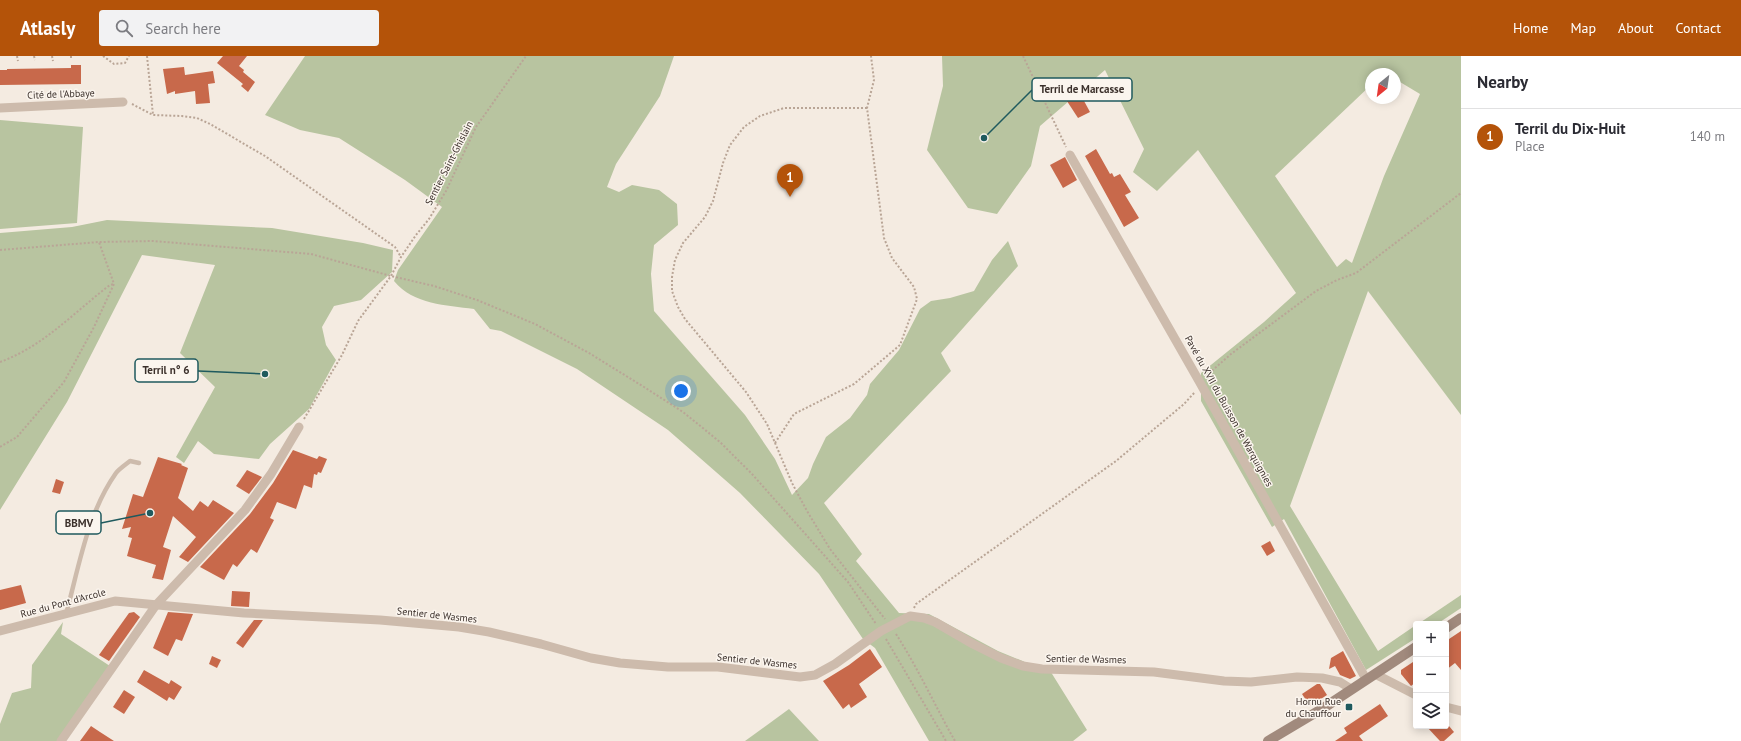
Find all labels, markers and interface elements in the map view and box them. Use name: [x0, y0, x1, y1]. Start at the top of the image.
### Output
search box: [99, 10, 379, 46]
text: Atlasly: [20, 16, 75, 40]
icon: search: [113, 17, 135, 39]
text: Search here: [145, 19, 221, 38]
text: Home: [1513, 19, 1548, 37]
text: Map: [1570, 19, 1596, 37]
text: About: [1618, 19, 1654, 37]
text: Contact: [1676, 19, 1721, 37]
north arrow: [1365, 68, 1401, 104]
text: Nearby: [1477, 71, 1528, 93]
callout: Terril de Marcasse: [1032, 78, 1132, 101]
text: Terril de Marcasse: [1040, 82, 1125, 96]
street label: Cité de l'Abbaye: [27, 86, 95, 102]
street label: Sentier Saint-Ghislain: [422, 119, 476, 207]
text: Terril du Dix-Huit: [1515, 119, 1626, 138]
text: 1: [1486, 128, 1494, 145]
text: 140 m: [1690, 128, 1725, 145]
text: Place: [1515, 138, 1545, 155]
pin: 1: [777, 164, 803, 197]
street label: Pavé du XVII du Buisson de Warquignies: [1182, 333, 1276, 489]
callout: Terril n° 6: [135, 359, 198, 382]
text: Terril n° 6: [143, 363, 189, 377]
your location: [671, 381, 691, 401]
callout: BBMV: [56, 511, 101, 534]
text: BBMV: [65, 516, 94, 530]
street label: Rue du Pont d'Arcole: [19, 585, 107, 621]
street label: Sentier de Wasmes: [396, 604, 478, 626]
map controls: [1413, 621, 1449, 729]
button: +: [1413, 621, 1449, 657]
street label: Sentier de Wasmes: [716, 650, 798, 672]
street label: Sentier de Wasmes: [1046, 652, 1126, 666]
button: −: [1413, 657, 1449, 693]
button: layers: [1413, 693, 1449, 729]
place label: Hornu Rue du Chauffour: [1286, 695, 1342, 720]
marker: Hornu Rue du Chauffour: [1344, 702, 1354, 712]

